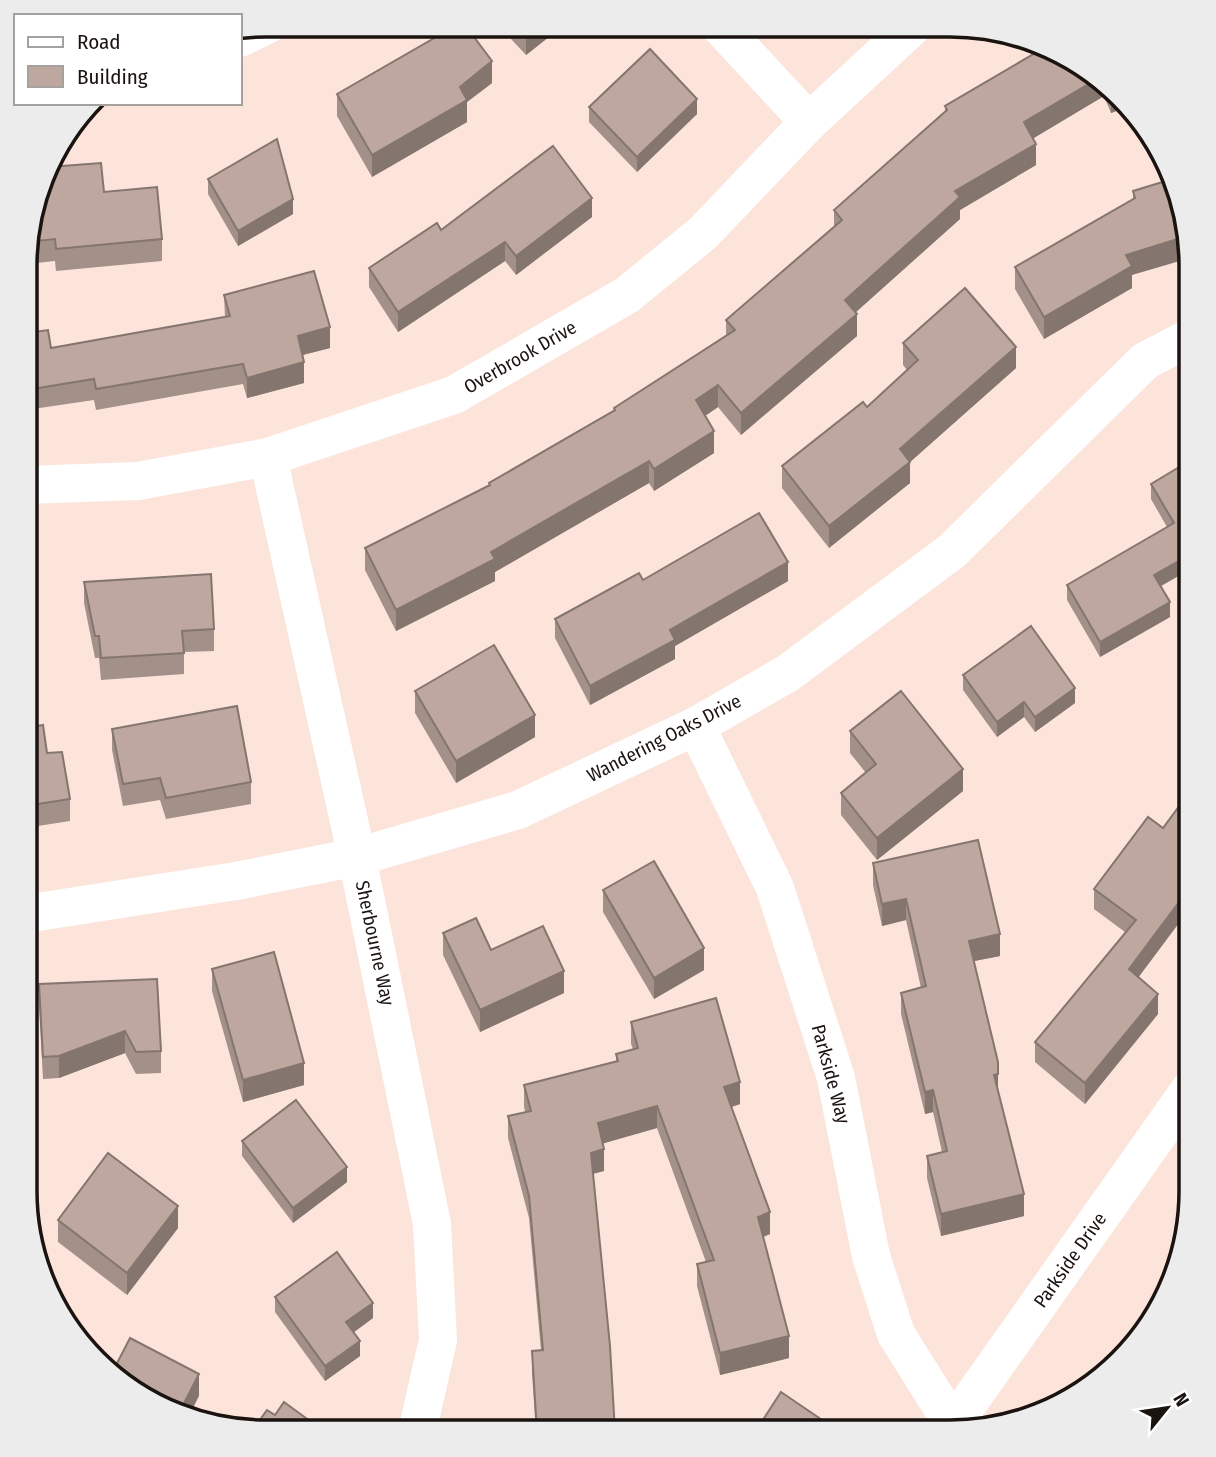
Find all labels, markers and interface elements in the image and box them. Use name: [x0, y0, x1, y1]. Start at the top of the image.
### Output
legend: [14, 14, 242, 105]
text: Road: [77, 29, 121, 55]
text: Building: [77, 64, 148, 90]
street label: Overbrook Drive: [460, 316, 580, 398]
street label: Wandering Oaks Drive: [583, 689, 745, 787]
street label: Sherbourne Way: [351, 878, 400, 1008]
street label: Parkside Way: [807, 1022, 855, 1127]
street label: Parkside Drive: [1029, 1208, 1111, 1312]
north arrow: [1132, 1373, 1202, 1443]
text: N: [1168, 1389, 1194, 1410]

